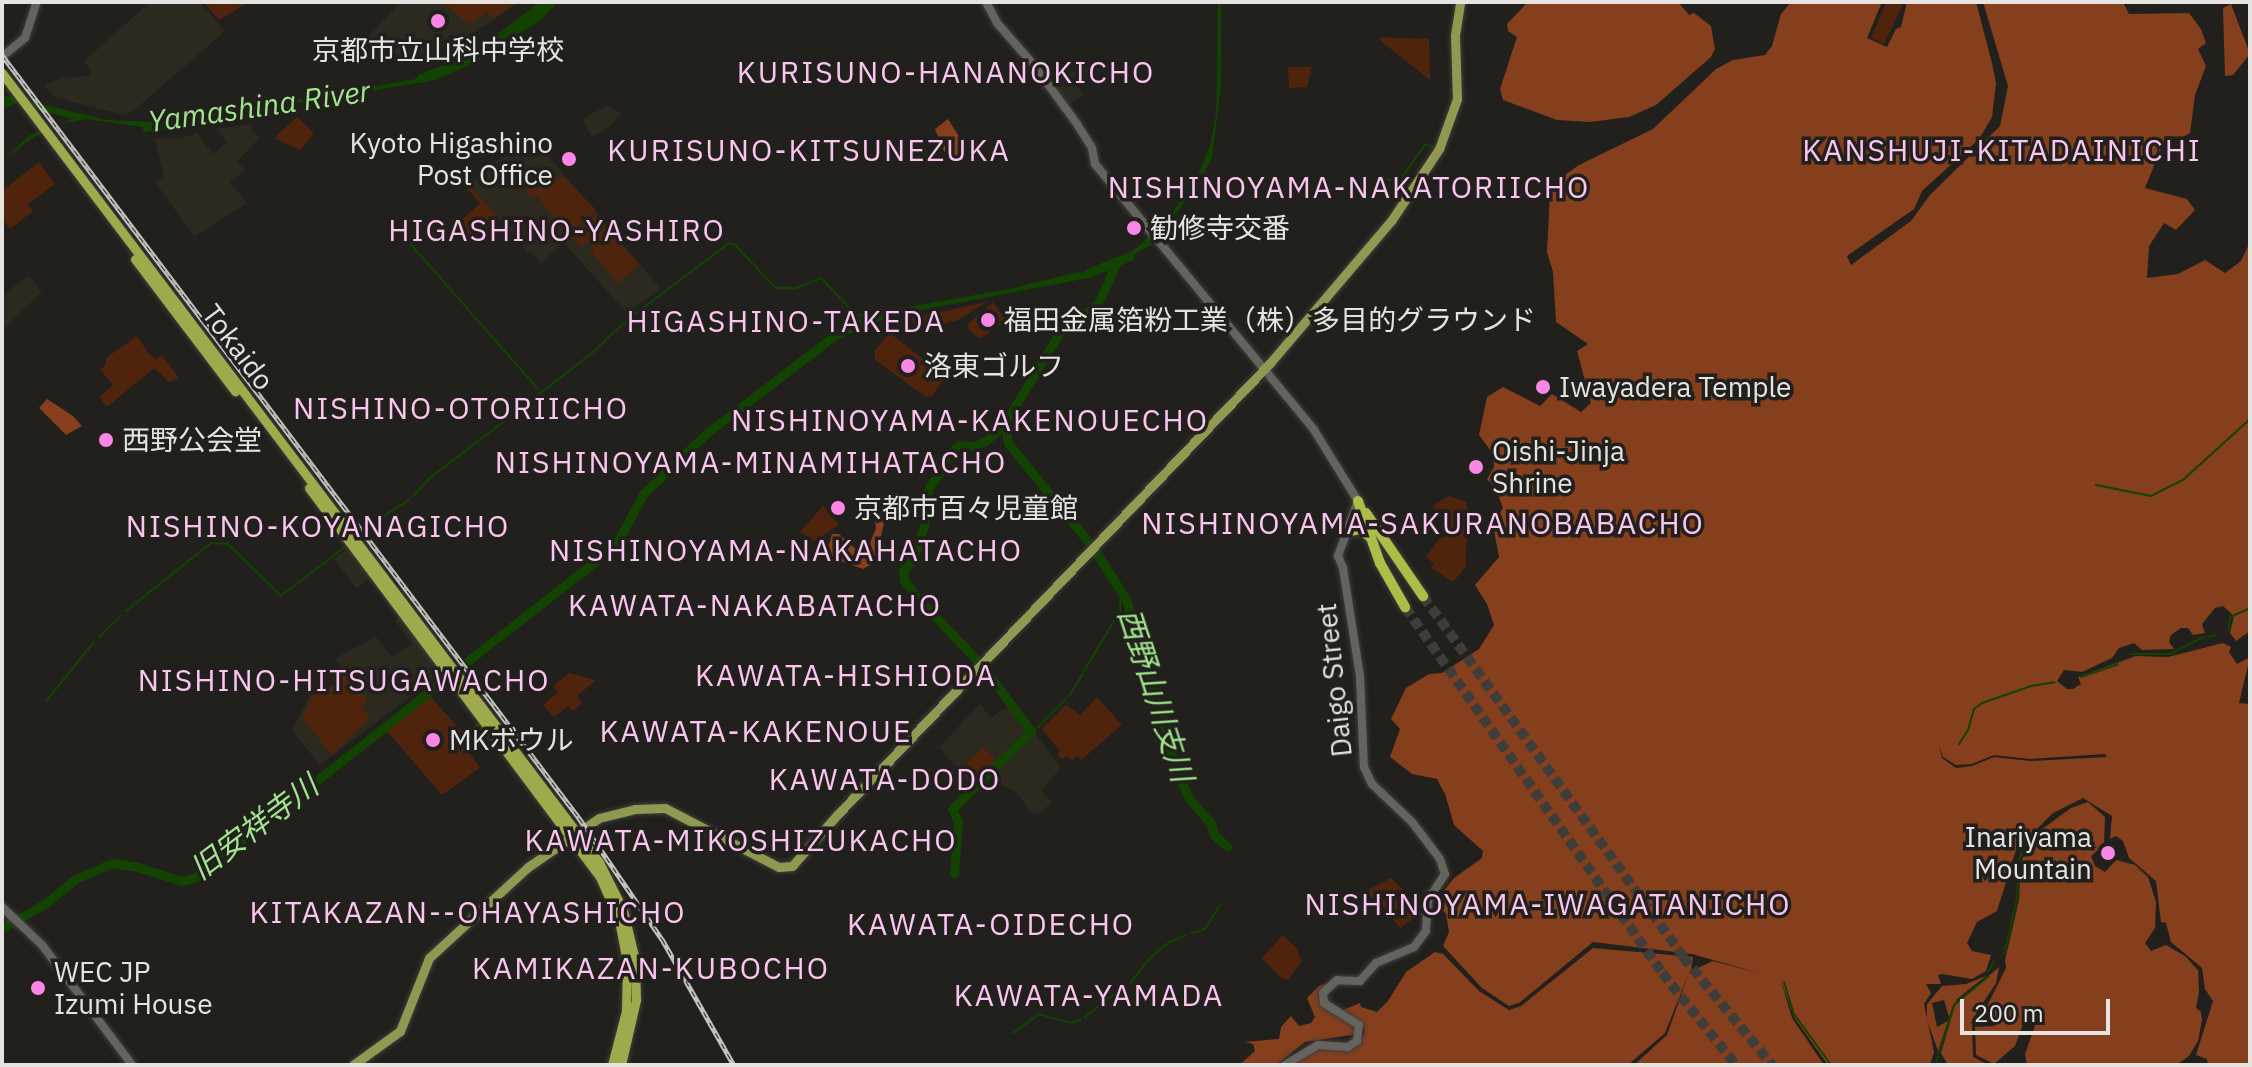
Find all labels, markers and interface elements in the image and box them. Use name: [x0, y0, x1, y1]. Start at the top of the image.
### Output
marker: 京都市立山科中学校: [429, 12, 447, 30]
place label: 京都市立山科中学校: [312, 33, 564, 67]
district label: KURISUNO-HANANOKICHO: [737, 54, 1155, 90]
water label: Yamashina River: [146, 73, 372, 139]
place label: Kyoto Higashino Post Office: [349, 126, 553, 192]
district label: KURISUNO-KITSUNEZUKA: [607, 132, 1011, 168]
district label: KANSHUJI-KITADAINICHI: [1802, 132, 2202, 168]
marker: Kyoto Higashino Post Office: [560, 150, 578, 168]
district label: NISHINOYAMA-NAKATORIICHO: [1108, 169, 1590, 205]
place label: 勧修寺交番: [1150, 211, 1290, 245]
district label: HIGASHINO-YASHIRO: [388, 212, 726, 248]
marker: 勧修寺交番: [1125, 219, 1143, 237]
street label: Tokaido: [195, 298, 281, 396]
district label: HIGASHINO-TAKEDA: [626, 303, 946, 339]
place label: 福田金属箔粉工業（株）多目的グラウンド: [1004, 303, 1536, 337]
marker: 福田金属箔粉工業（株）多目的グラウンド: [979, 311, 997, 329]
place label: 洛東ゴルフ: [924, 349, 1064, 383]
marker: 洛東ゴルフ: [899, 357, 917, 375]
place label: Iwayadera Temple: [1559, 370, 1791, 404]
marker: Iwayadera Temple: [1534, 378, 1552, 396]
district label: NISHINO-OTORIICHO: [293, 390, 629, 426]
district label: NISHINOYAMA-KAKENOUECHO: [731, 402, 1209, 438]
place label: 西野公会堂: [122, 423, 262, 457]
marker: 西野公会堂: [97, 431, 115, 449]
place label: Oishi-Jinja Shrine: [1492, 434, 1625, 500]
district label: NISHINOYAMA-MINAMIHATACHO: [495, 444, 1007, 480]
marker: Oishi-Jinja Shrine: [1467, 458, 1485, 476]
place label: 京都市百々児童館: [854, 491, 1078, 525]
marker: 京都市百々児童館: [829, 499, 847, 517]
district label: NISHINOYAMA-SAKURANOBABACHO: [1141, 505, 1705, 541]
district label: NISHINO-KOYANAGICHO: [126, 508, 510, 544]
district label: NISHINOYAMA-NAKAHATACHO: [549, 532, 1023, 568]
district label: KAWATA-NAKABATACHO: [568, 587, 942, 623]
street label: Daigo Street: [1309, 601, 1359, 759]
water label: 西野山川支川: [1111, 604, 1201, 786]
district label: KAWATA-HISHIODA: [695, 657, 997, 693]
district label: NISHINO-HITSUGAWACHO: [138, 662, 550, 698]
district label: KAWATA-KAKENOUE: [600, 713, 912, 749]
place label: MKボウル: [449, 723, 573, 757]
marker: MKボウル: [424, 731, 442, 749]
district label: KAWATA-DODO: [769, 761, 1001, 797]
water label: 旧安祥寺川: [183, 767, 325, 887]
place label: Inariyama Mountain: [1965, 820, 2092, 886]
district label: KAWATA-MIKOSHIZUKACHO: [525, 822, 957, 858]
marker: Inariyama Mountain: [2099, 844, 2117, 862]
district label: NISHINOYAMA-IWAGATANICHO: [1304, 886, 1792, 922]
district label: KITAKAZAN--OHAYASHICHO: [250, 894, 686, 930]
district label: KAWATA-OIDECHO: [847, 906, 1135, 942]
district label: KAMIKAZAN-KUBOCHO: [472, 950, 830, 986]
place label: WEC JP Izumi House: [54, 955, 213, 1021]
district label: KAWATA-YAMADA: [954, 977, 1224, 1013]
marker: WEC JP Izumi House: [29, 979, 47, 997]
scale bar: [1964, 983, 2114, 1033]
text: 200 m: [1974, 997, 2044, 1029]

